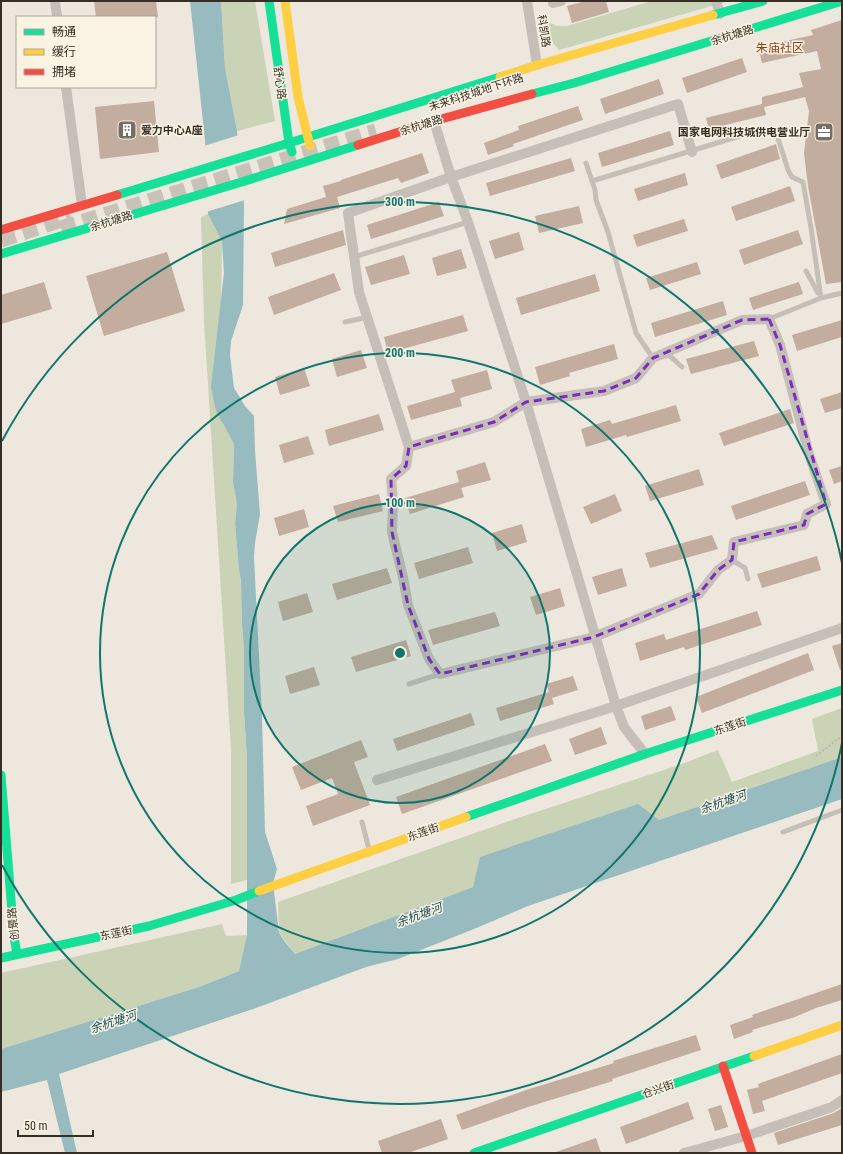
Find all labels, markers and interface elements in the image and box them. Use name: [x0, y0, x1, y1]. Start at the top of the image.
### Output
street label: 科凯路: [535, 14, 553, 48]
legend: [16, 16, 156, 88]
street label: 余杭塘路: [709, 23, 755, 48]
text: 畅通: [52, 25, 76, 39]
district label: 朱庙社区: [756, 41, 804, 55]
text: 缓行: [52, 45, 76, 59]
text: 拥堵: [52, 65, 76, 79]
street label: 舒心路: [271, 66, 288, 100]
street label: 未来科技城地下环路: [427, 71, 525, 114]
street label: 余杭塘路: [398, 113, 444, 138]
building icon: 爱力中心A座: [116, 119, 138, 141]
office icon: 国家电网科技城供电营业厅: [813, 121, 835, 143]
place label: 爱力中心A座: [141, 124, 203, 137]
place label: 国家电网科技城供电营业厅: [678, 126, 810, 139]
text: 300 m: [385, 195, 415, 209]
street label: 余杭塘路: [88, 209, 134, 234]
text: 200 m: [385, 346, 415, 360]
text: 100 m: [385, 496, 415, 510]
centre of rings: [393, 646, 407, 660]
street label: 东莲街: [712, 715, 748, 738]
water label: 余杭塘河: [698, 787, 750, 816]
street label: 东莲街: [405, 821, 441, 844]
water label: 余杭塘河: [394, 900, 446, 930]
street label: 创景路: [5, 907, 22, 941]
street label: 东莲街: [99, 924, 134, 943]
water label: 余杭塘河: [88, 1007, 140, 1036]
street label: 仓兴街: [640, 1078, 676, 1101]
scale bar: [18, 1112, 93, 1138]
text: 50 m: [24, 1119, 48, 1133]

